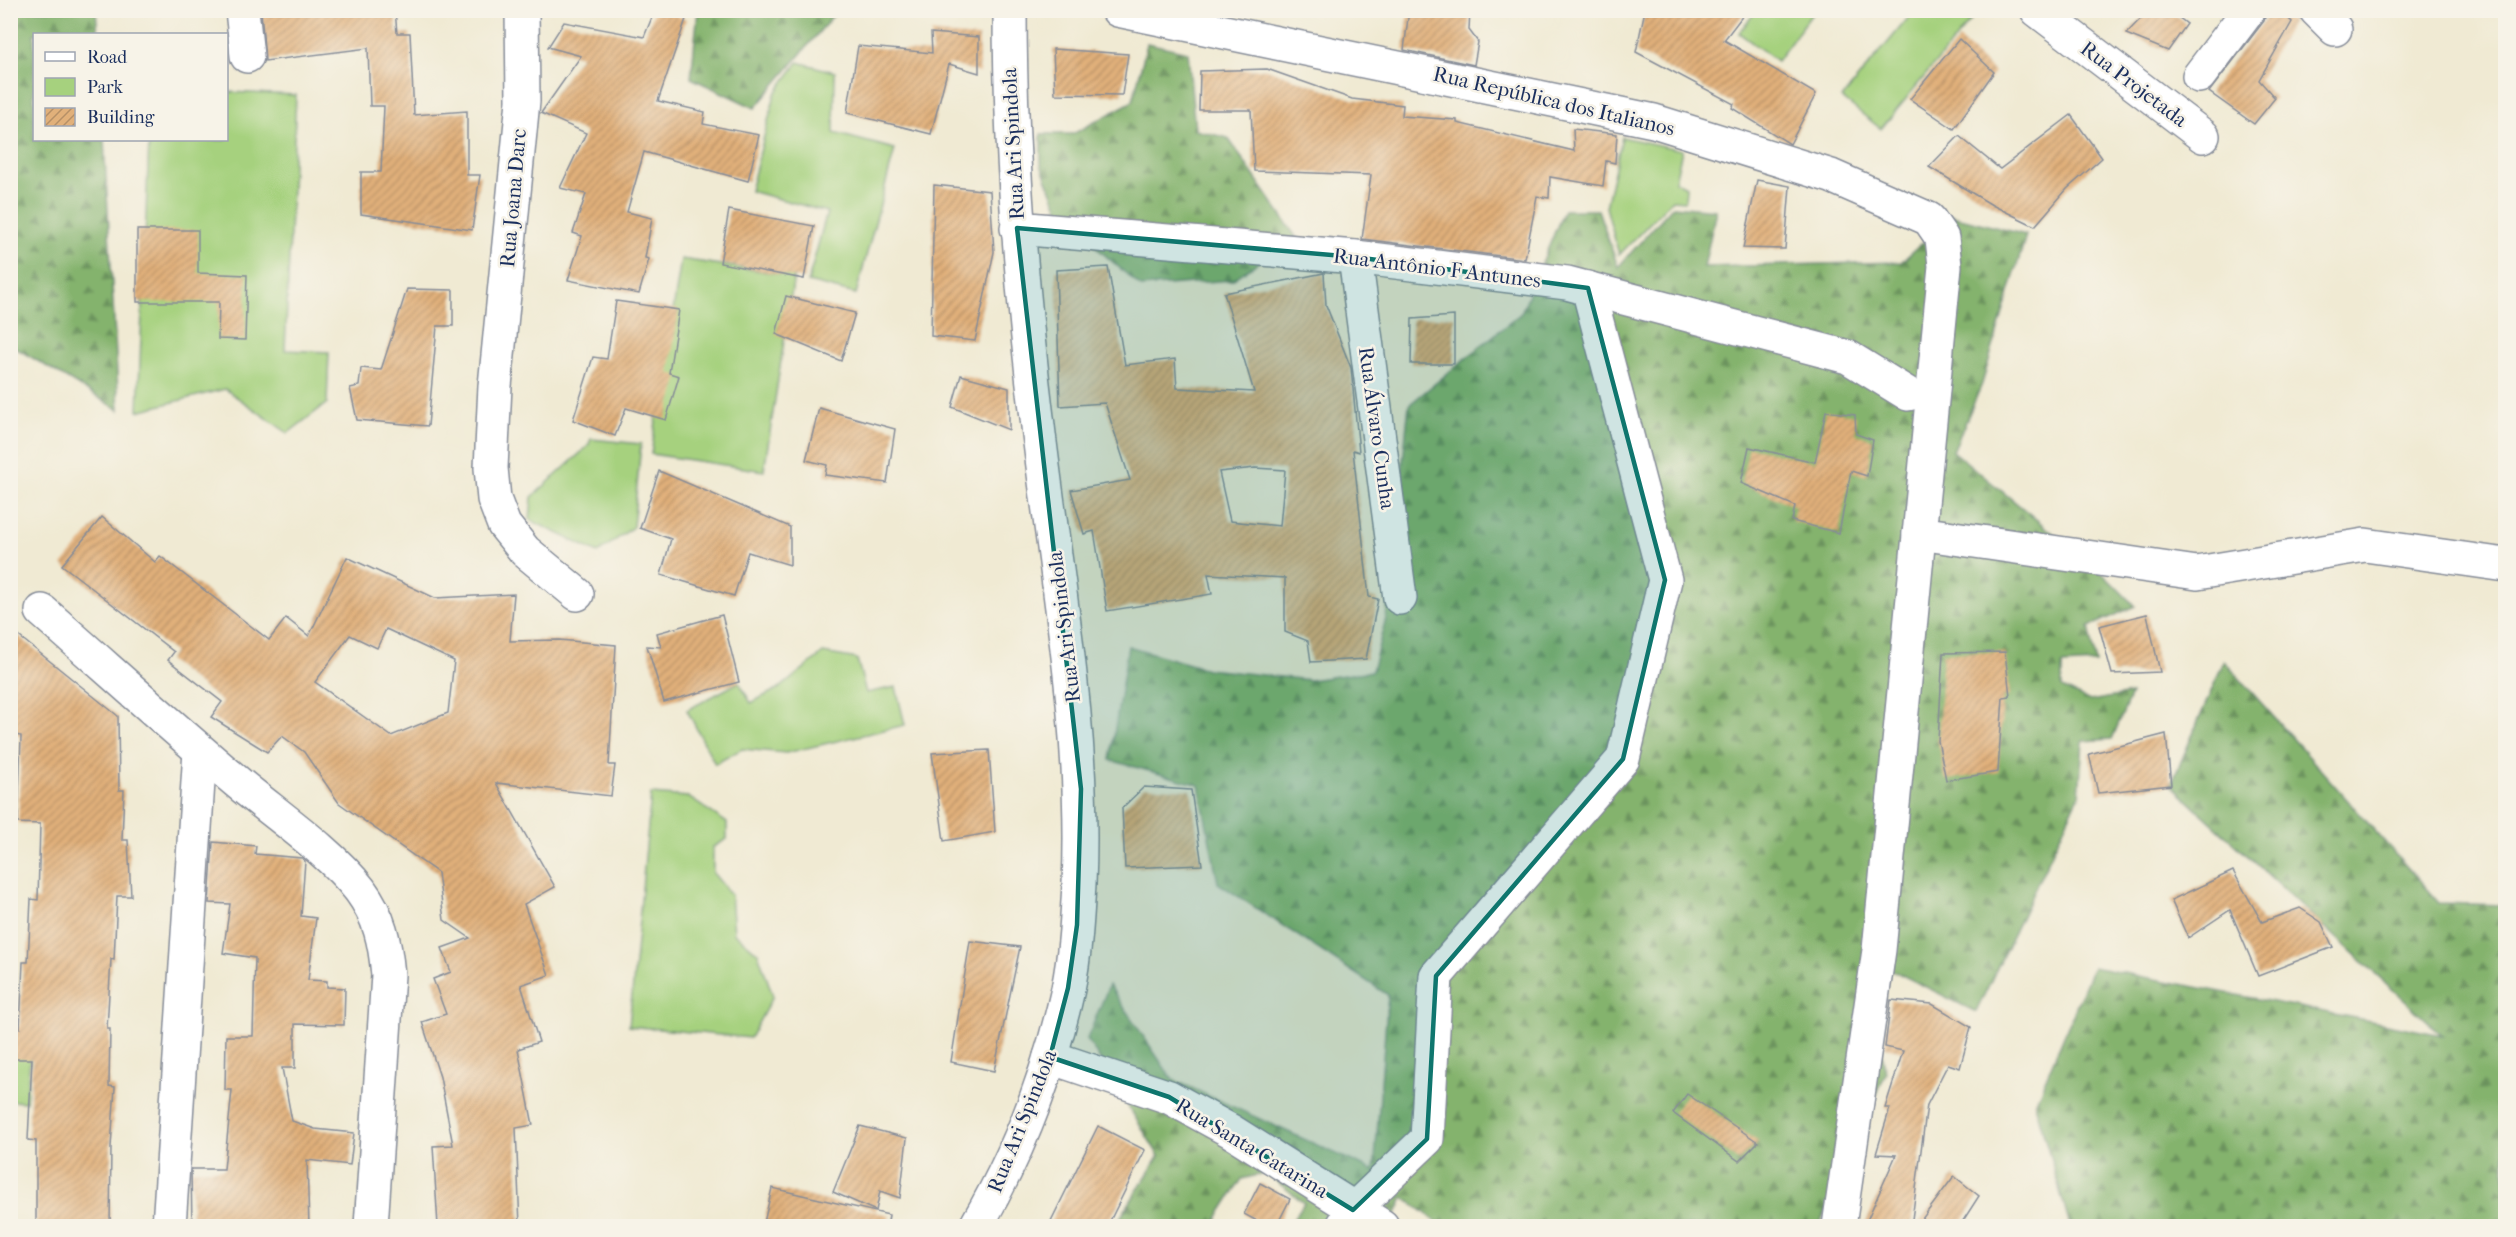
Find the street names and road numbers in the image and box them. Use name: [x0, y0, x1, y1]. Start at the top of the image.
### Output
street label: Rua Projetada: [2076, 36, 2192, 132]
street label: Rua República dos Italianos: [1431, 61, 1677, 141]
street label: Rua Ari Spindola: [997, 67, 1029, 221]
street label: Rua Joana Darc: [495, 128, 531, 268]
street label: Rua Antônio F Antunes: [1332, 243, 1542, 293]
street label: Rua Álvaro Cunha: [1354, 345, 1400, 511]
street label: Rua Ari Spindola: [1043, 550, 1085, 704]
street label: Rua Ari Spindola: [982, 1046, 1062, 1196]
street label: Rua Santa Catarina: [1172, 1093, 1333, 1203]

